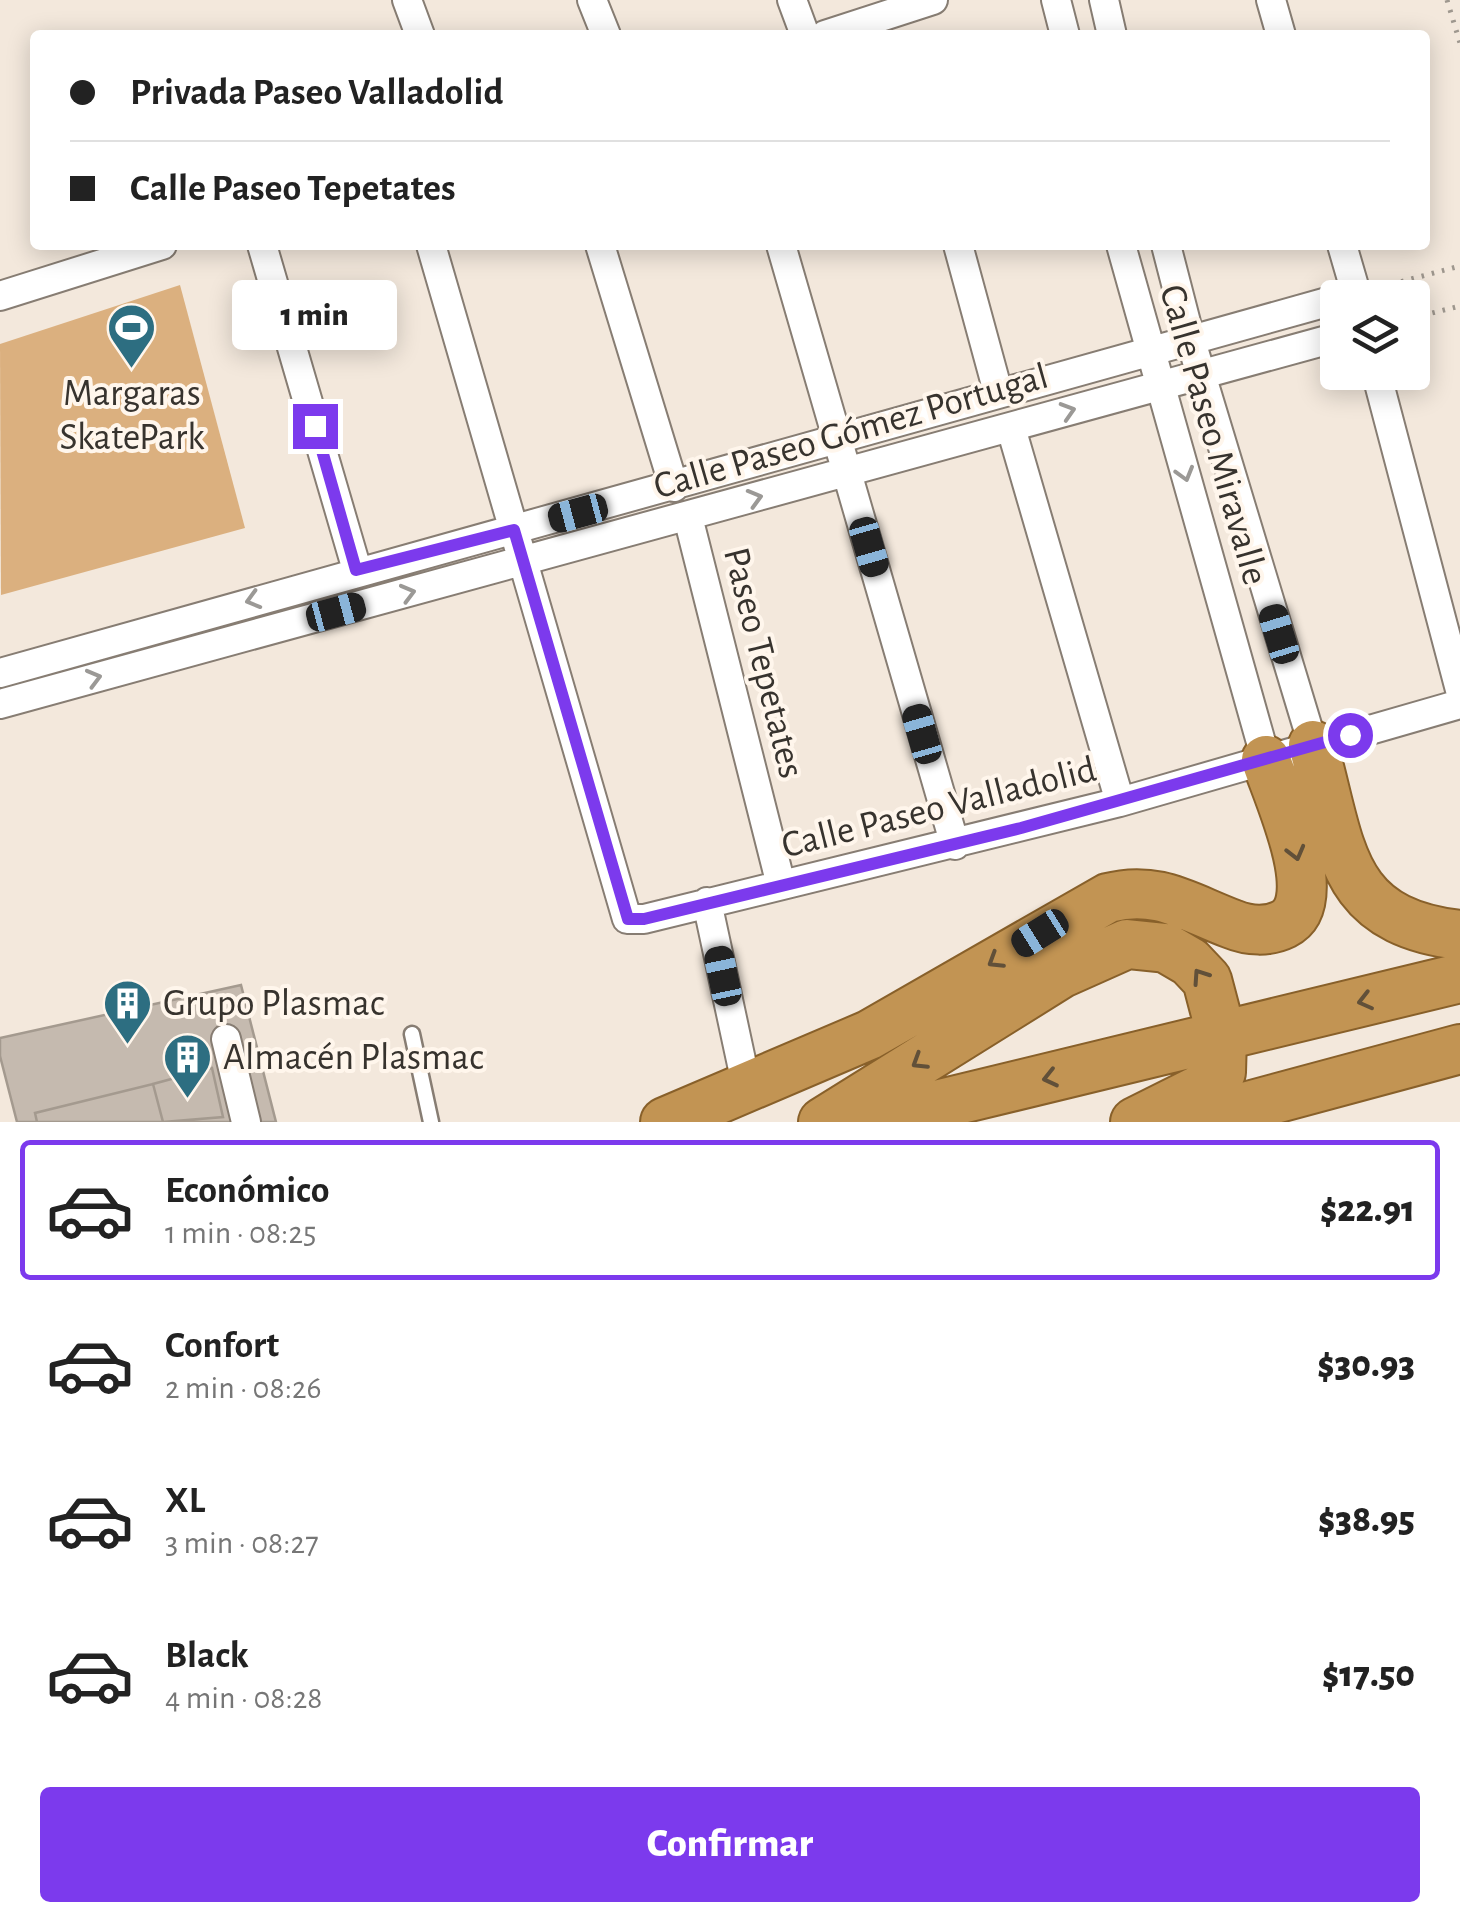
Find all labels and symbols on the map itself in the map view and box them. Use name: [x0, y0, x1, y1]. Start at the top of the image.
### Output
callout: 1 min: [232, 281, 398, 351]
street label: Calle Paseo Miravalle: [1152, 281, 1274, 589]
sports icon: Margaras SkatePark: [106, 302, 158, 370]
street label: Calle Paseo Gómez Portugal: [650, 357, 1052, 507]
place label: Margaras SkatePark: [59, 375, 205, 457]
one-way arrow: [1059, 402, 1076, 423]
route end: [293, 404, 338, 449]
one-way arrow: [1173, 465, 1194, 482]
one-way arrow: [746, 489, 763, 510]
car: [545, 491, 611, 535]
car: [846, 514, 892, 580]
street label: Paseo Tepetates: [716, 544, 810, 782]
one-way arrow: [398, 583, 416, 604]
one-way arrow: [245, 588, 262, 609]
car: [303, 590, 369, 634]
car: [1256, 601, 1302, 667]
one-way arrow: [85, 669, 102, 690]
car: [899, 701, 945, 767]
route start: [1328, 713, 1373, 758]
street label: Calle Paseo Valladolid: [778, 751, 1100, 865]
one-way arrow: [1284, 844, 1305, 861]
car: [1007, 904, 1073, 962]
car: [702, 944, 744, 1008]
one-way arrow: [988, 949, 1006, 968]
one-way arrow: [1193, 969, 1212, 987]
building icon: Grupo Plasmac: [102, 978, 154, 1046]
place label: Grupo Plasmac: [163, 985, 384, 1023]
one-way arrow: [1357, 989, 1374, 1010]
building icon: Almacén Plasmac: [162, 1032, 214, 1100]
place label: Almacén Plasmac: [223, 1039, 484, 1077]
one-way arrow: [912, 1050, 930, 1069]
one-way arrow: [1042, 1066, 1059, 1087]

